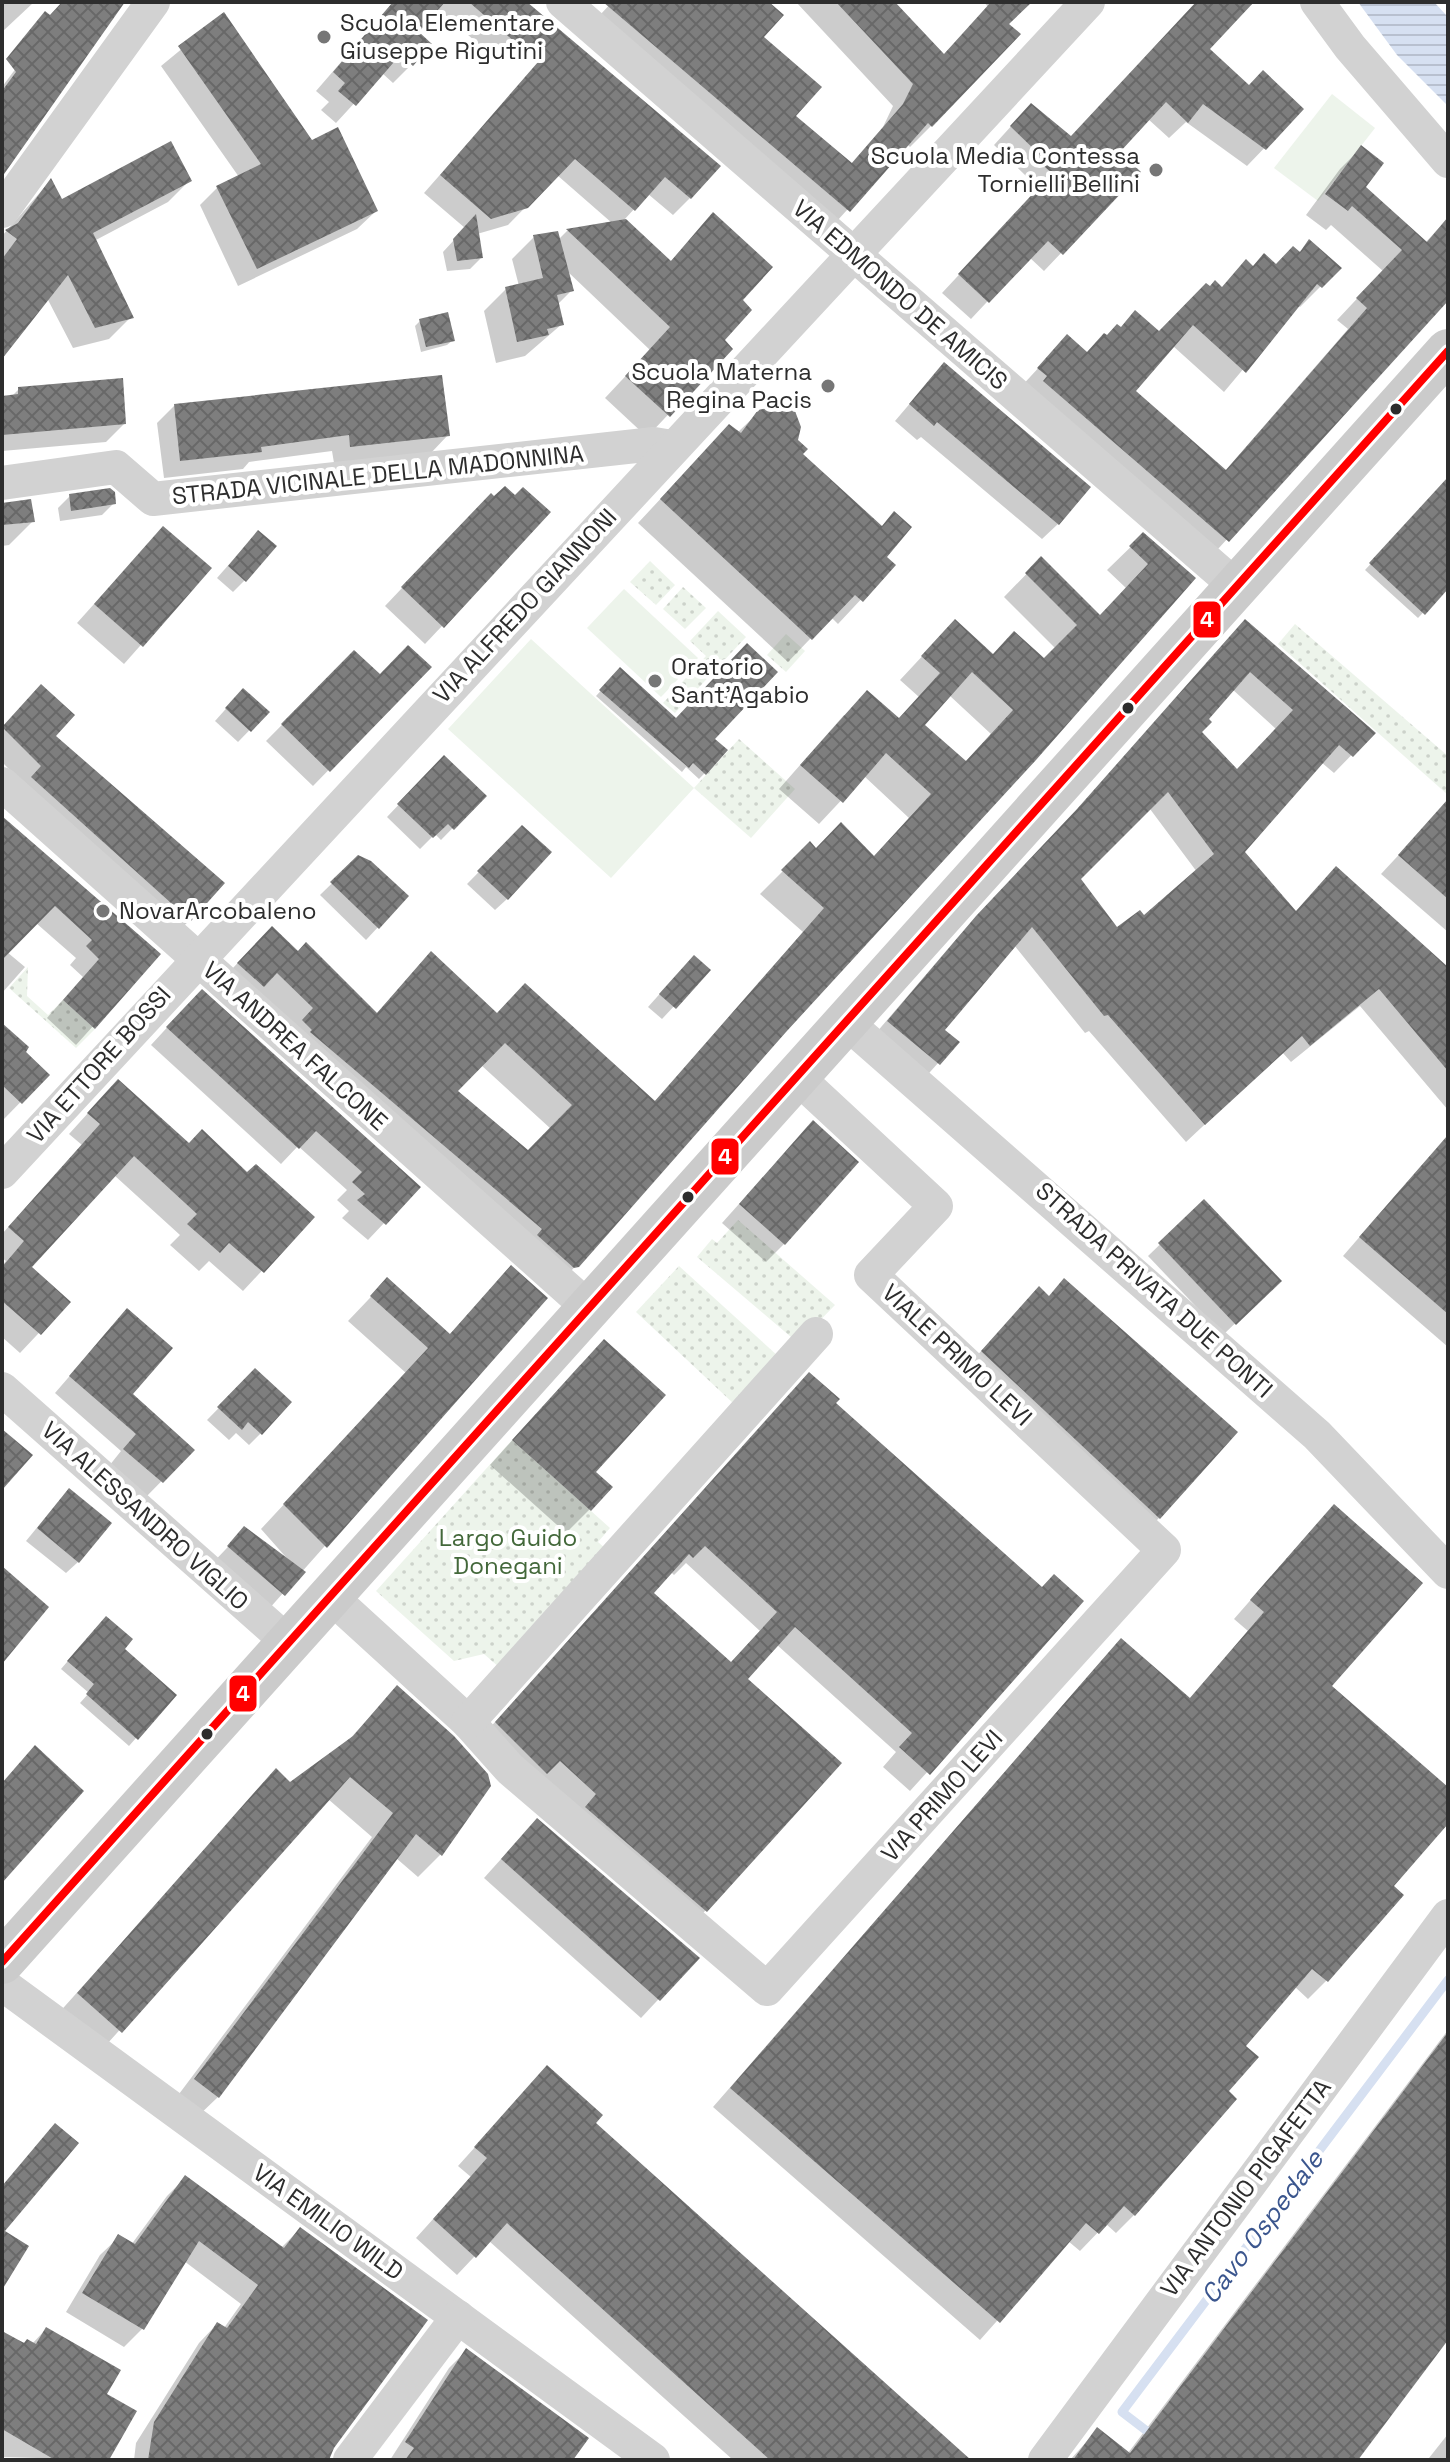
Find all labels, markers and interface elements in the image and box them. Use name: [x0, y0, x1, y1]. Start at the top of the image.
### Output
place label: Scuola Elementare Giuseppe Rigutini: [340, 7, 555, 66]
marker: Scuola Elementare Giuseppe Rigutini: [315, 28, 333, 46]
place label: Scuola Media Contessa Tornielli Bellini: [871, 140, 1140, 199]
marker: Scuola Media Contessa Tornielli Bellini: [1147, 161, 1165, 179]
street label: VIA EDMONDO DE AMICIS: [786, 193, 1014, 397]
place label: Scuola Materna Regina Pacis: [631, 356, 812, 415]
marker: Scuola Materna Regina Pacis: [819, 377, 837, 395]
unlabelled marker: [1388, 401, 1404, 417]
street label: STRADA VICINALE DELLA MADONNINA: [171, 437, 585, 512]
street label: VIA ALFREDO GIANNONI: [426, 502, 623, 710]
line badge: 4: [1192, 600, 1222, 639]
text: 4: [1200, 605, 1214, 633]
place label: Oratorio Sant'Agabio: [671, 651, 809, 710]
marker: Oratorio Sant'Agabio: [646, 672, 664, 690]
unlabelled marker: [1120, 700, 1136, 716]
place label: NovarArcobaleno: [119, 895, 317, 926]
marker: NovarArcobaleno: [94, 902, 112, 920]
street label: VIA ANDREA FALCONE: [196, 954, 394, 1137]
street label: VIA ETTORE BOSSI: [20, 980, 177, 1150]
line badge: 4: [710, 1137, 740, 1176]
text: 4: [718, 1142, 732, 1170]
street label: STRADA PRIVATA DUE PONTI: [1029, 1175, 1279, 1404]
unlabelled marker: [680, 1189, 696, 1205]
street label: VIALE PRIMO LEVI: [876, 1277, 1039, 1432]
street label: VIA ALESSANDRO VIGLIO: [35, 1414, 255, 1617]
park label: Largo Guido Donegani: [439, 1522, 577, 1581]
line badge: 4: [228, 1674, 258, 1713]
text: 4: [236, 1679, 250, 1707]
street label: VIA PRIMO LEVI: [874, 1723, 1009, 1868]
unlabelled marker: [199, 1726, 215, 1742]
street label: VIA ANTONIO PIGAFETTA: [1153, 2073, 1338, 2303]
water label: Cavo Ospedale: [1193, 2142, 1332, 2311]
street label: VIA EMILIO WILD: [247, 2157, 410, 2287]

